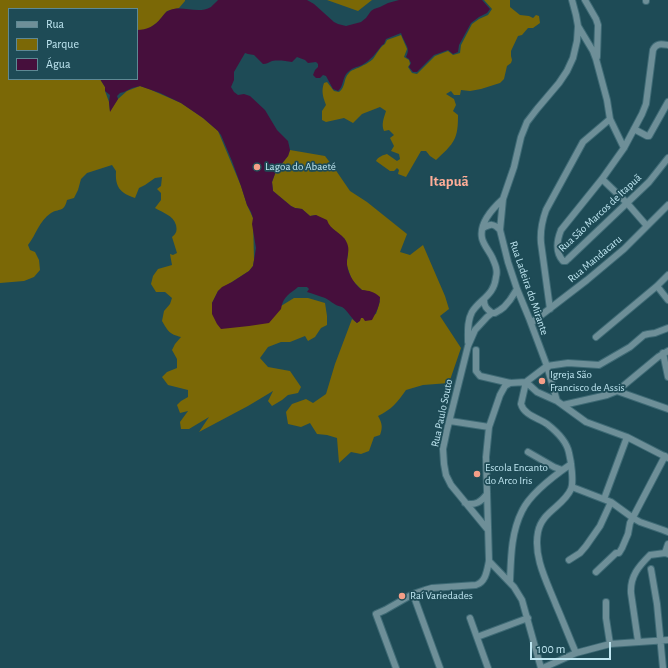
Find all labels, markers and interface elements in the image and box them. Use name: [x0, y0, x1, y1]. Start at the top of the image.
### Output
legend: [8, 8, 138, 80]
text: Rua: [46, 18, 64, 30]
text: Parque: [46, 38, 79, 50]
text: Água: [46, 58, 70, 70]
place label: Lagoa do Abaeté: [265, 160, 336, 174]
marker: Lagoa do Abaeté: [252, 162, 262, 172]
street label: Rua São Marcos de Itapuã: [556, 171, 644, 255]
district label: Itapuã: [429, 172, 469, 190]
street label: Rua Mandacaru: [565, 233, 625, 285]
street label: Rua Ladeira do Mirante: [507, 239, 551, 337]
place label: Igreja São Francisco de Assis: [550, 368, 625, 394]
marker: Igreja São Francisco de Assis: [537, 376, 547, 386]
street label: Rua Paulo Souto: [428, 378, 456, 448]
place label: Escola Encanto do Arco Iris: [485, 461, 548, 487]
marker: Escola Encanto do Arco Iris: [472, 469, 482, 479]
place label: Raí Variedades: [410, 589, 473, 603]
marker: Raí Variedades: [397, 591, 407, 601]
scale bar: [532, 634, 613, 660]
text: 100 m: [537, 643, 565, 655]

